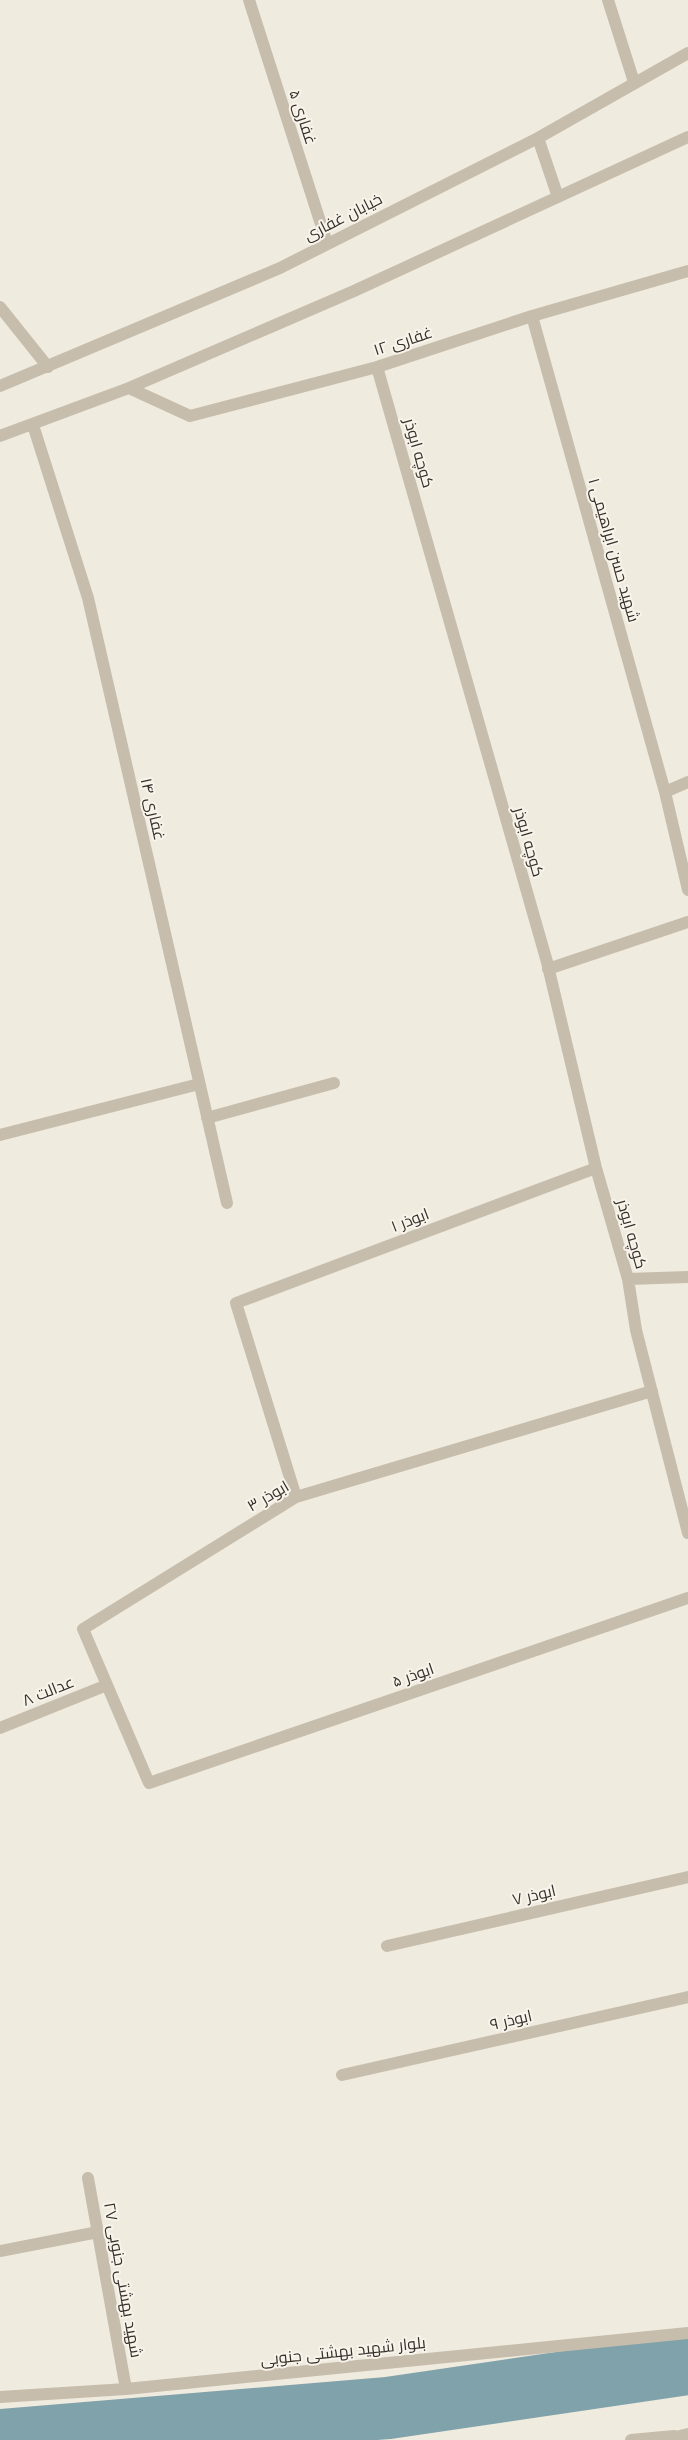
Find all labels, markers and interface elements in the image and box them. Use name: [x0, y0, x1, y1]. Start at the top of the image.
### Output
street label: غفاری ۵: [284, 88, 320, 147]
street label: خیابان غفاری: [301, 190, 386, 246]
street label: غفاری ۱۲: [371, 324, 435, 360]
street label: کوچه ابوذر: [398, 415, 437, 491]
street label: شهید حسن ابراهیمی ۱: [583, 476, 643, 624]
street label: غفاری ۱۴: [136, 776, 168, 842]
street label: کوچه ابوذر: [508, 804, 547, 880]
street label: کوچه ابوذر: [611, 1196, 650, 1272]
street label: ابوذر ۱: [389, 1205, 432, 1236]
street label: ابوذر ۳: [244, 1477, 292, 1515]
street label: ابوذر ۵: [390, 1660, 436, 1691]
street label: عدالت ۸: [20, 1673, 76, 1709]
street label: ابوذر ۷: [511, 1882, 558, 1909]
street label: ابوذر ۹: [488, 2007, 534, 2034]
street label: شهید بهشتی جنوبی ۲۷: [99, 2201, 145, 2359]
street label: بلوار شهید بهشتی جنوبی: [260, 2334, 427, 2370]

